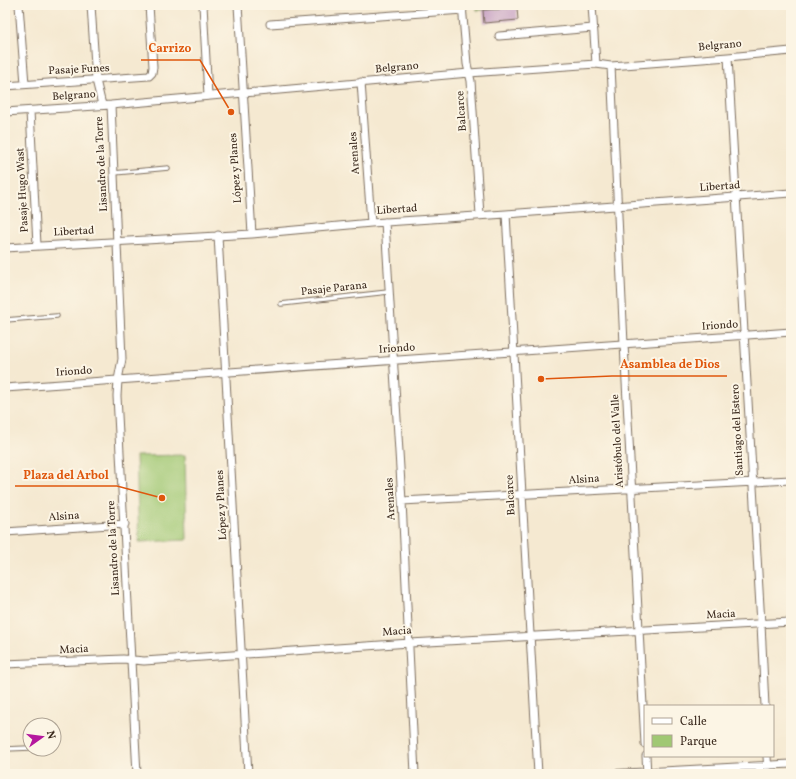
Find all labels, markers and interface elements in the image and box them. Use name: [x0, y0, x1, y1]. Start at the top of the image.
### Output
callout: Carrizo: [141, 36, 200, 60]
street label: Belgrano: [698, 37, 742, 55]
text: Carrizo: [149, 41, 192, 57]
street label: Belgrano: [375, 59, 419, 77]
street label: Pasaje Funes: [48, 61, 110, 79]
street label: Belgrano: [52, 87, 96, 105]
street label: Balcarce: [453, 90, 471, 132]
street label: Lisandro de la Torre: [92, 116, 112, 212]
street label: Arenales: [346, 131, 364, 175]
street label: López y Planes: [226, 132, 246, 204]
street label: Pasaje Hugo Wast: [13, 147, 33, 233]
street label: Libertad: [699, 178, 741, 196]
street label: Libertad: [376, 201, 418, 219]
street label: Libertad: [53, 223, 95, 241]
street label: Pasaje Parana: [300, 278, 368, 300]
street label: Iriondo: [701, 317, 739, 335]
street label: Iriondo: [378, 340, 416, 358]
callout: Asamblea de Dios: [612, 352, 727, 376]
text: Asamblea de Dios: [620, 357, 720, 373]
street label: Iriondo: [55, 363, 93, 381]
street label: Santiago del Estero: [728, 383, 748, 476]
street label: Aristóbulo del Valle: [608, 394, 628, 488]
callout: Plaza del Arbol: [15, 462, 117, 486]
text: Plaza del Arbol: [23, 468, 109, 484]
street label: López y Planes: [213, 469, 231, 541]
street label: Alsina: [568, 471, 601, 489]
street label: Balcarce: [502, 474, 520, 516]
street label: Arenales: [382, 477, 400, 521]
street label: Lisandro de la Torre: [104, 500, 124, 596]
street label: Alsina: [48, 508, 81, 526]
street label: Macia: [706, 607, 737, 623]
street label: Macia: [382, 623, 413, 641]
street label: Macia: [59, 642, 90, 658]
legend: [644, 705, 774, 757]
text: Calle: [680, 714, 707, 730]
north arrow: [22, 717, 62, 757]
text: N: [42, 729, 58, 741]
text: Parque: [680, 734, 717, 750]

